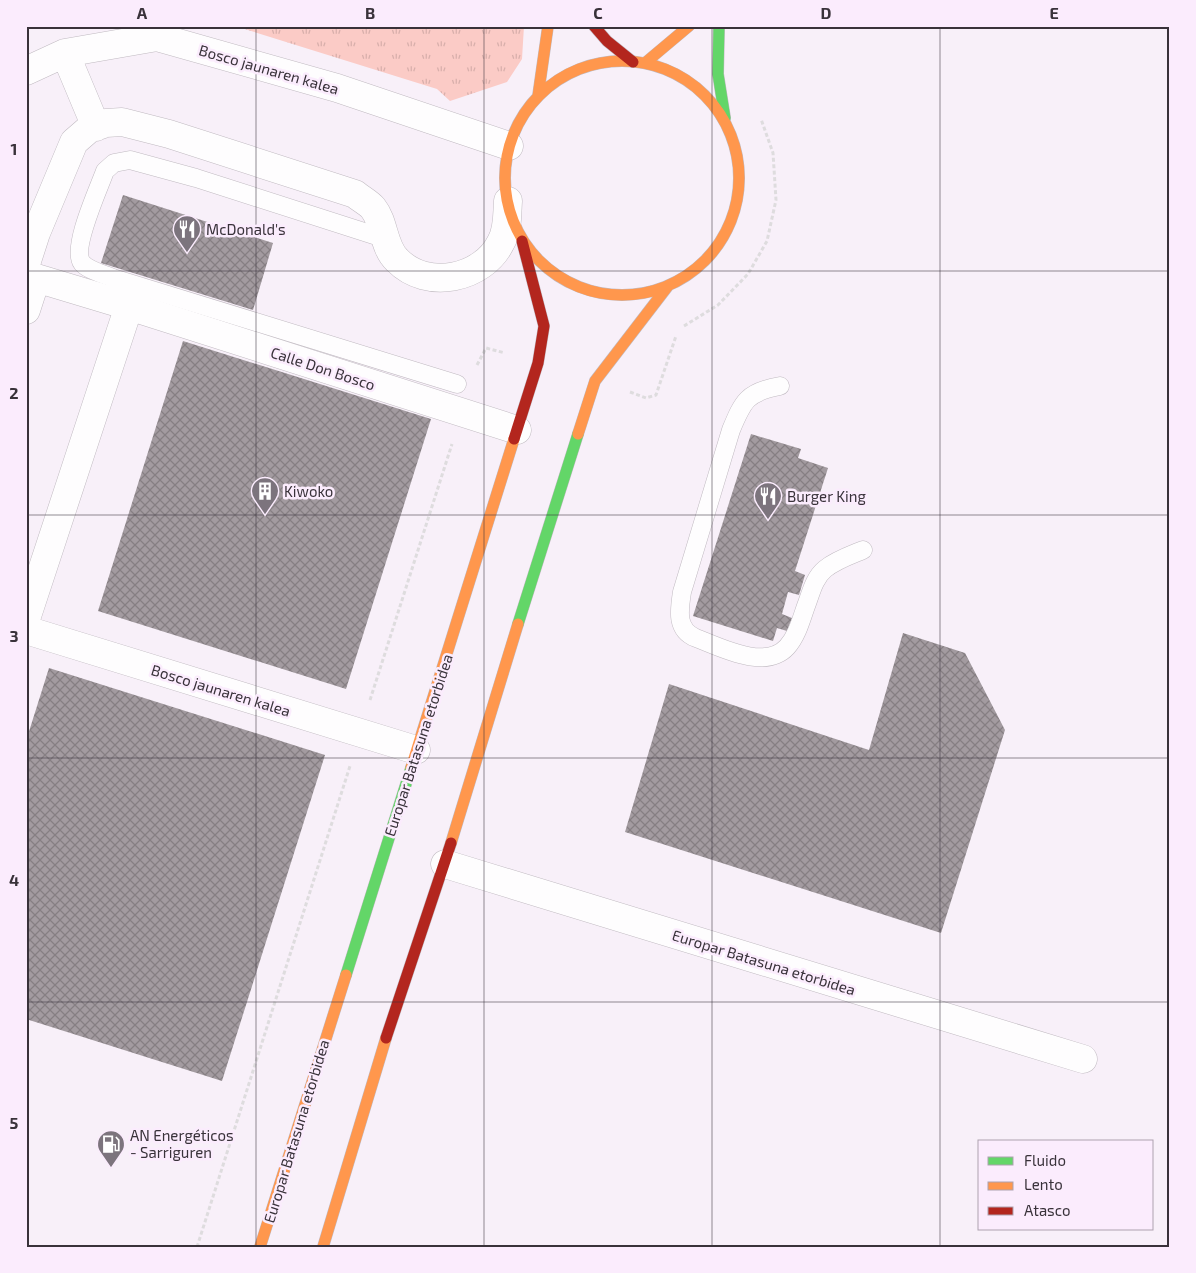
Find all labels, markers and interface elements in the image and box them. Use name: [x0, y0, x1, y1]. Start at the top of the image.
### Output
text: A: [137, 3, 148, 22]
text: B: [365, 3, 375, 22]
text: C: [593, 3, 603, 22]
text: D: [821, 3, 832, 22]
text: E: [1049, 3, 1059, 22]
street label: Bosco jaunaren kalea: [197, 40, 341, 99]
text: 1: [11, 139, 17, 158]
restaurant icon: McDonald's: [172, 214, 202, 253]
place label: McDonald's: [206, 220, 286, 238]
street label: Calle Don Bosco: [268, 343, 378, 393]
text: 2: [9, 383, 19, 402]
building icon: Kiwoko: [250, 476, 280, 515]
restaurant icon: Burger King: [753, 481, 783, 520]
place label: Kiwoko: [284, 482, 333, 500]
place label: Burger King: [787, 487, 867, 505]
text: 3: [9, 626, 19, 645]
street label: Europar Batasuna etorbidea: [380, 652, 456, 838]
street label: Bosco jaunaren kalea: [149, 660, 293, 721]
text: 4: [9, 870, 19, 889]
street label: Europar Batasuna etorbidea: [670, 926, 858, 998]
street label: Europar Batasuna etorbidea: [260, 1037, 332, 1225]
text: 5: [10, 1113, 19, 1132]
place label: AN Energéticos - Sarriguren: [130, 1126, 234, 1161]
fuel station icon: AN Energéticos - Sarriguren: [96, 1129, 126, 1168]
legend: [978, 1140, 1154, 1230]
text: Fluido: [1024, 1151, 1066, 1169]
text: Lento: [1024, 1175, 1063, 1193]
text: Atasco: [1024, 1201, 1070, 1219]

